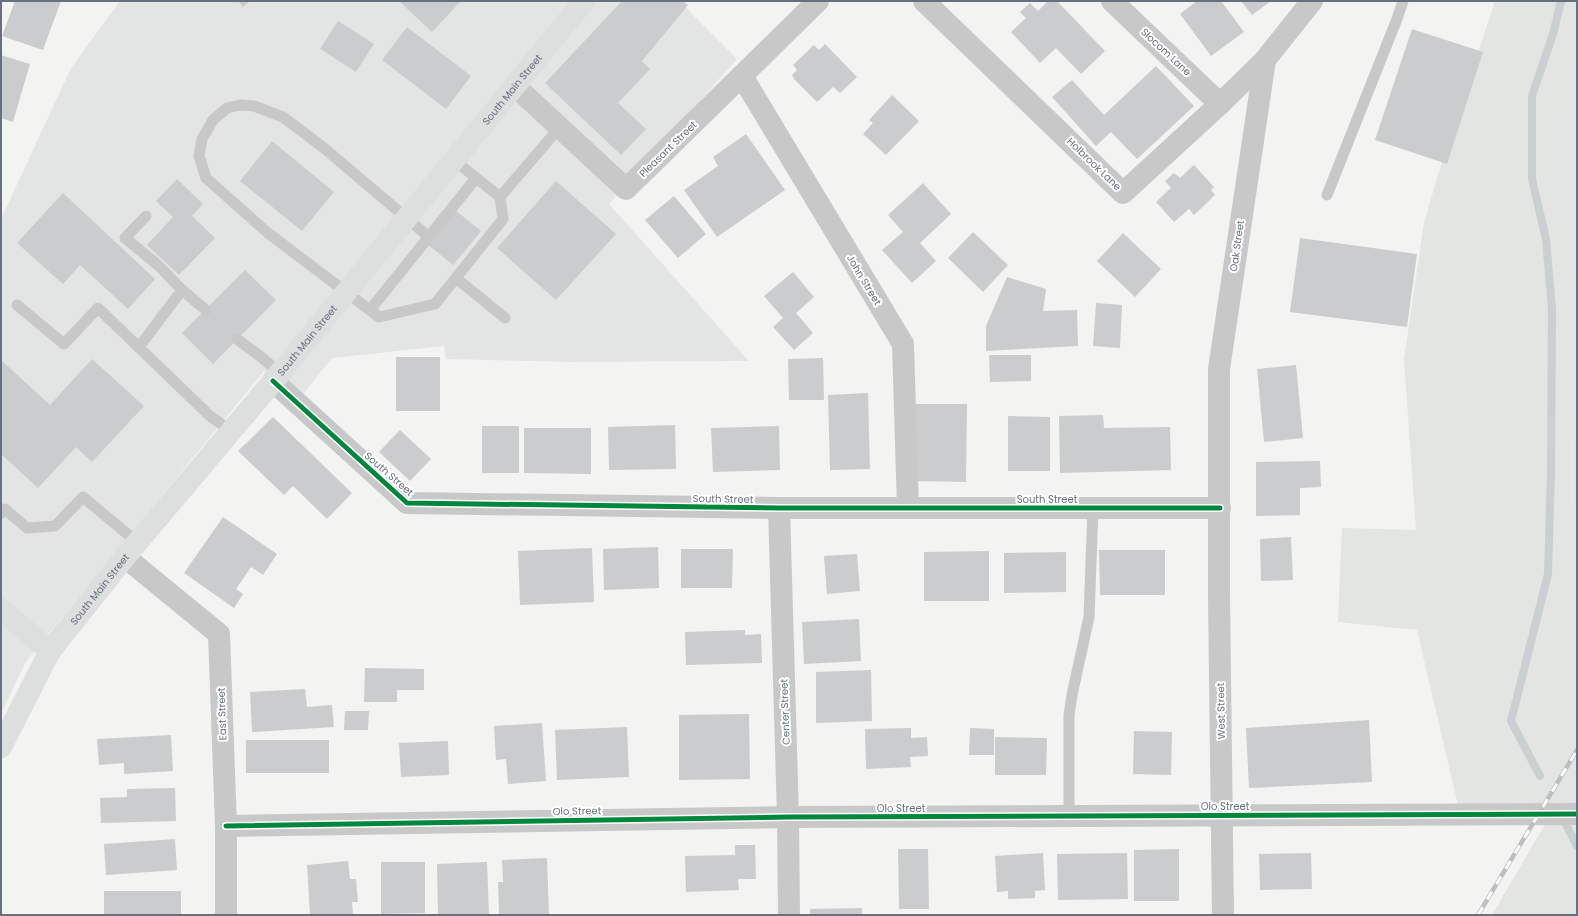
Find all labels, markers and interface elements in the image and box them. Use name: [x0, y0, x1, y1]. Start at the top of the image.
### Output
street label: Slocom Lane: [1138, 25, 1194, 79]
street label: South Main Street: [478, 50, 546, 128]
street label: Pleasant Street: [636, 117, 701, 181]
street label: Holbrook Lane: [1063, 134, 1125, 194]
street label: Oak Street: [1226, 219, 1248, 273]
street label: John Street: [843, 252, 885, 308]
street label: South Main Street: [273, 301, 341, 379]
street label: South Street: [361, 448, 417, 500]
street label: South Street: [693, 491, 754, 507]
street label: South Street: [1017, 492, 1078, 507]
street label: South Main Street: [66, 550, 133, 628]
street label: Center Street: [776, 678, 794, 745]
street label: West Street: [1213, 682, 1229, 740]
street label: East Street: [214, 687, 230, 741]
street label: Olo Street: [1201, 799, 1250, 814]
street label: Olo Street: [877, 801, 926, 816]
street label: Olo Street: [553, 803, 602, 819]

